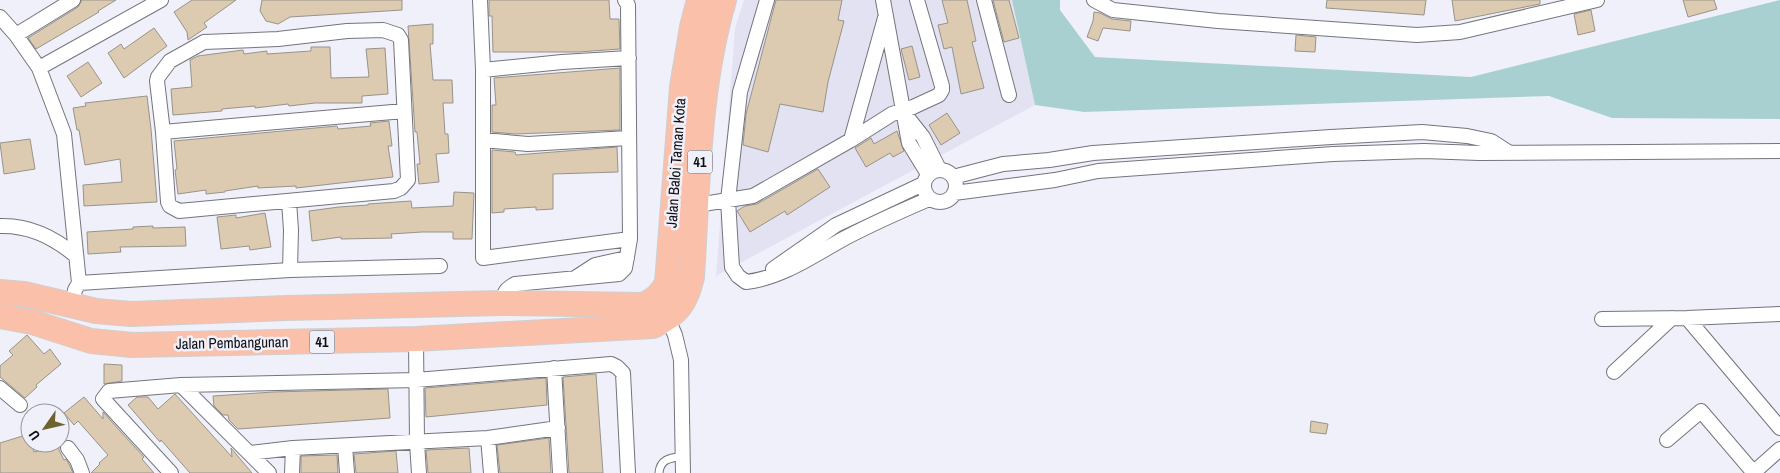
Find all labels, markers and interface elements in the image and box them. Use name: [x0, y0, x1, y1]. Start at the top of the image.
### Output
street label: Jalan Baloi Taman Kota: [660, 97, 691, 229]
road number: 41: [688, 150, 712, 173]
street label: Jalan Pembangunan: [175, 331, 289, 354]
road number: 41: [310, 331, 334, 354]
north arrow: [20, 403, 70, 453]
text: U: [24, 427, 44, 444]

